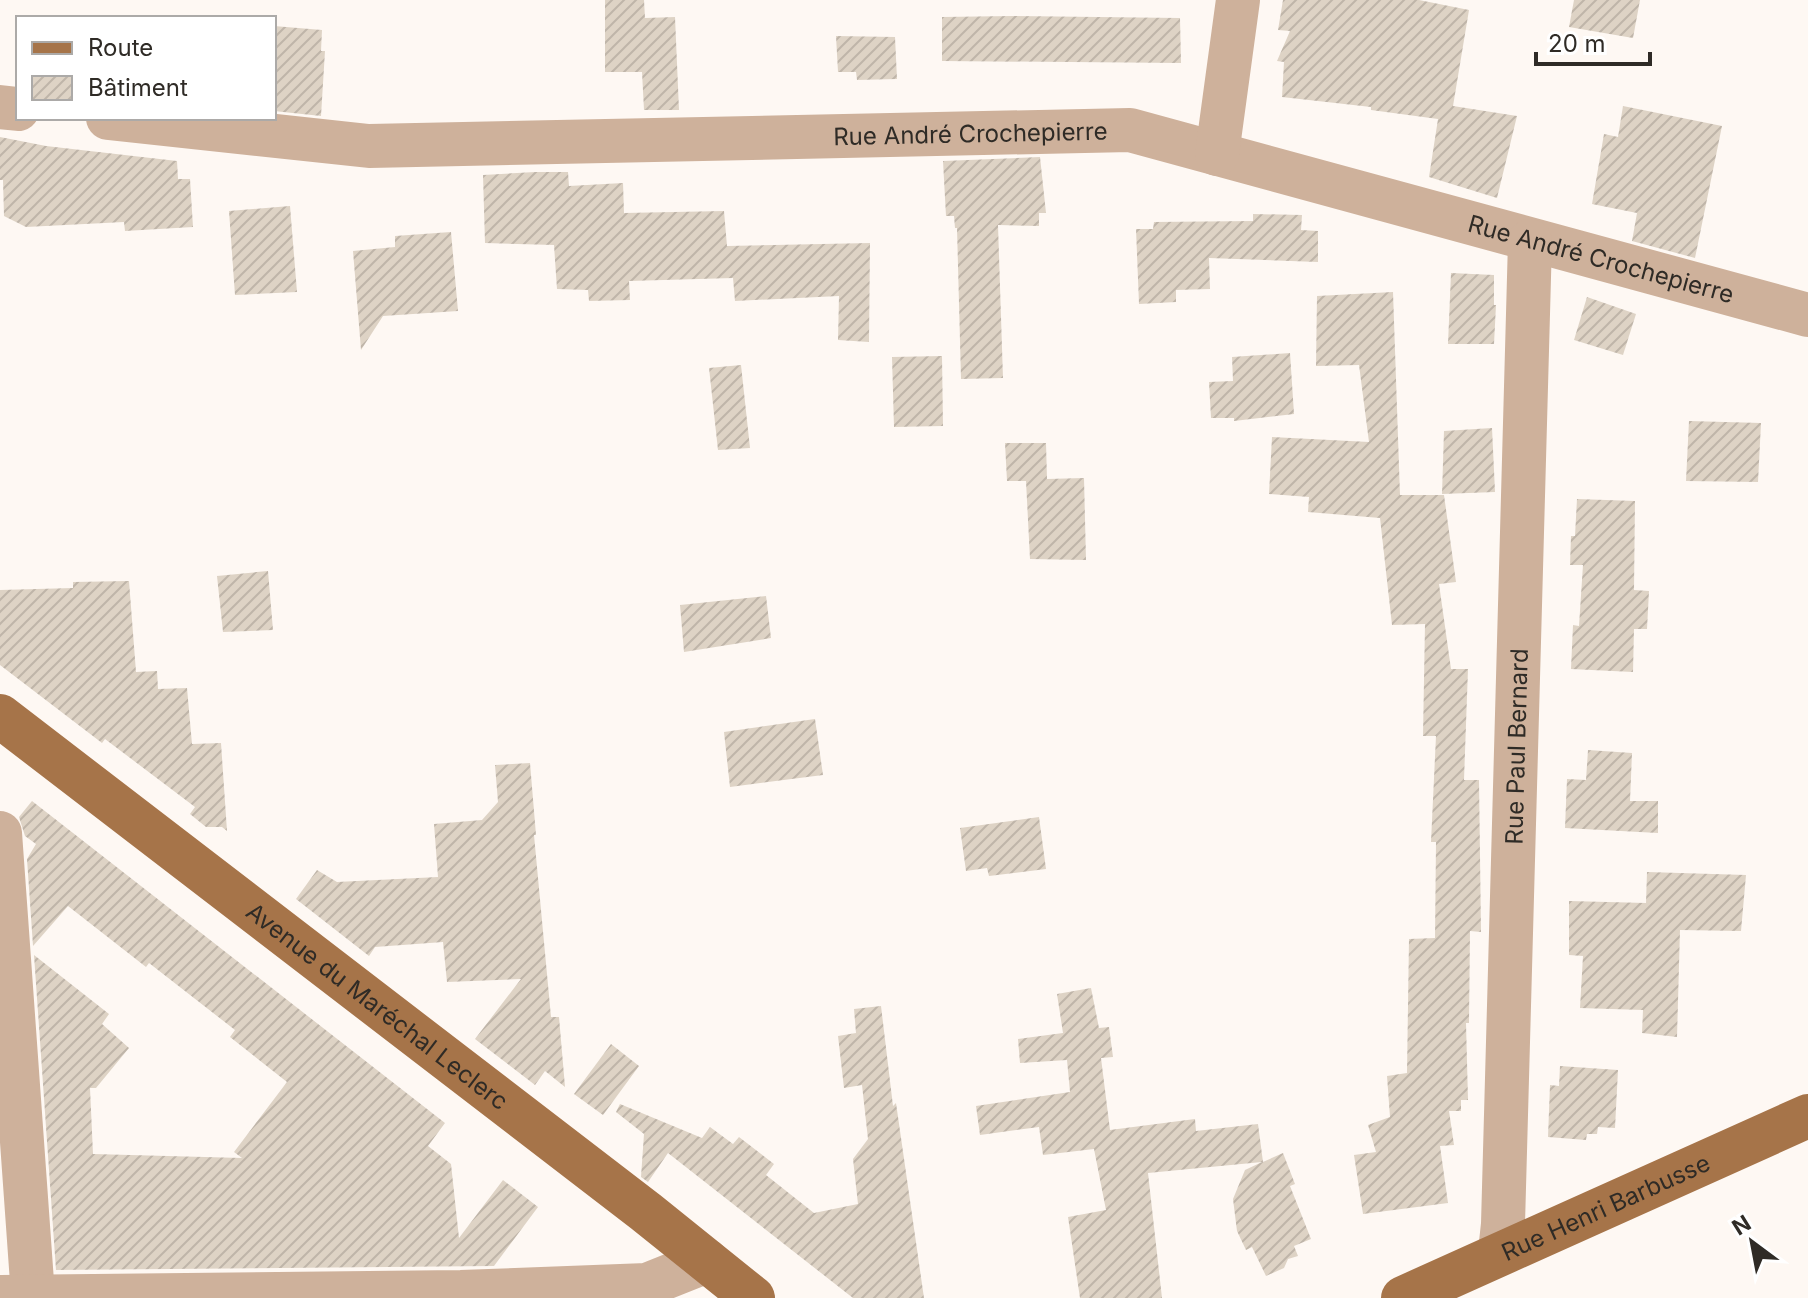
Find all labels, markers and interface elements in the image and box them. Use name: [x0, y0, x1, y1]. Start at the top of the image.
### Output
legend: [16, 16, 276, 120]
scale bar: [1536, 16, 1650, 66]
text: 20 m: [1548, 29, 1606, 58]
text: Route: [88, 33, 153, 62]
text: Bâtiment: [88, 73, 188, 102]
street label: Rue André Crochepierre: [833, 116, 1108, 151]
street label: Rue André Crochepierre: [1465, 208, 1737, 309]
street label: Rue Paul Bernard: [1499, 648, 1533, 845]
street label: Avenue du Maréchal Leclerc: [241, 896, 514, 1115]
street label: Rue Henri Barbusse: [1497, 1148, 1714, 1266]
north arrow: [1712, 1202, 1792, 1282]
text: N: [1727, 1210, 1755, 1241]

